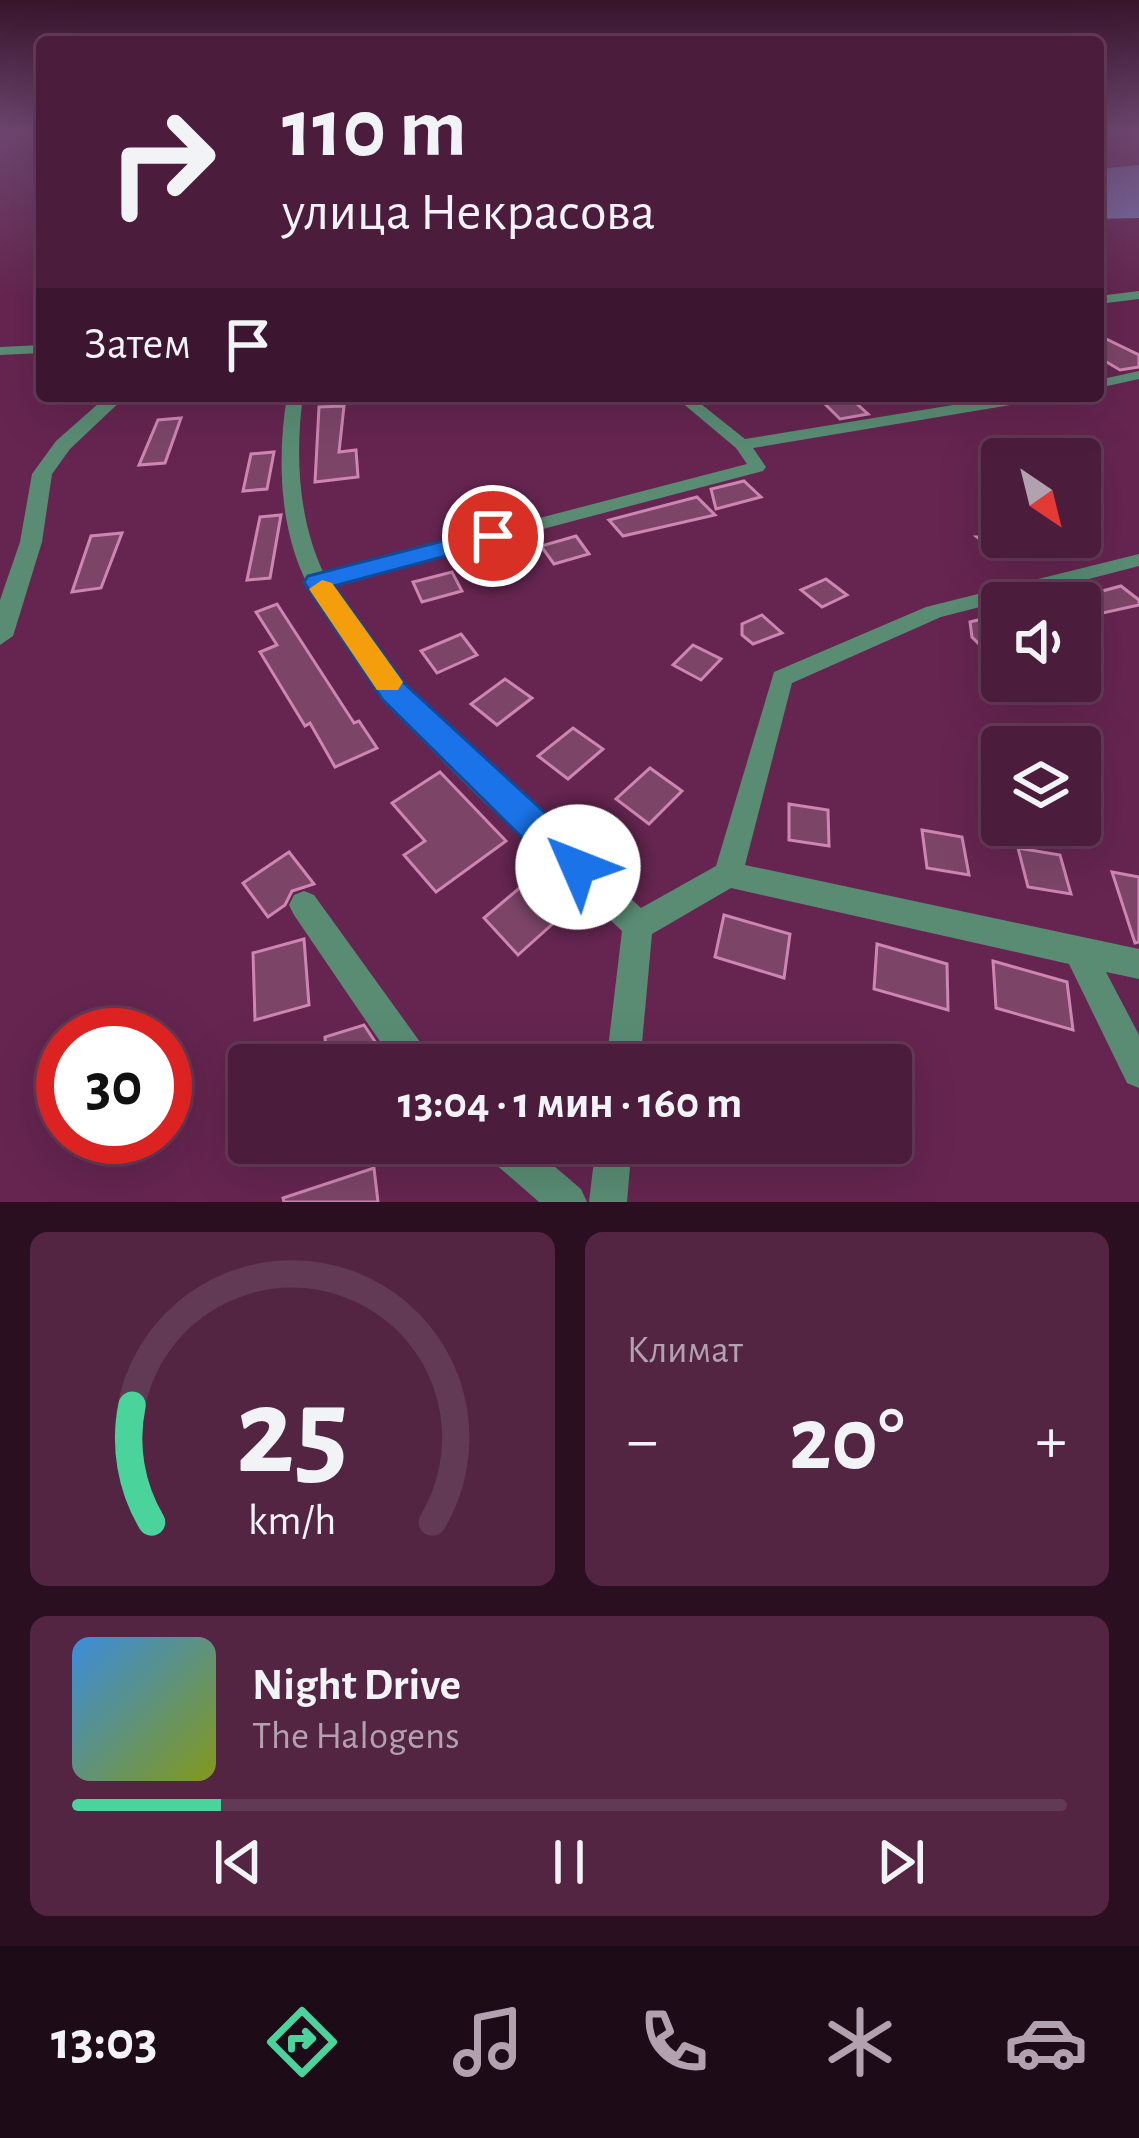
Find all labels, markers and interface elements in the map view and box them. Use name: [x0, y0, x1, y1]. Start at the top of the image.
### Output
icon: right: [84, 84, 240, 240]
text: 110 m: [282, 88, 467, 172]
text: улица Некрасова: [282, 186, 656, 240]
icon: arrive: [215, 312, 281, 378]
text: Затем: [84, 322, 191, 367]
north arrow: [981, 438, 1101, 558]
map controls: [981, 438, 1101, 846]
pin: [442, 485, 544, 587]
icon: arrive: [460, 503, 526, 569]
button: sound: [981, 582, 1101, 702]
button: layers: [981, 726, 1101, 846]
position arrow: [515, 804, 641, 930]
speed limit sign: 30: [36, 1008, 192, 1164]
text: 13:04 · 1 мин · 160 m: [398, 1081, 742, 1126]
text: Климат: [627, 1331, 743, 1370]
text: 25: [236, 1371, 349, 1496]
text: 20°: [789, 1396, 905, 1486]
text: −: [627, 1408, 658, 1474]
text: +: [1035, 1408, 1067, 1474]
text: km/h: [248, 1500, 336, 1543]
text: Night Drive: [252, 1663, 461, 1708]
text: The Halogens: [252, 1717, 460, 1756]
icon: previous: [205, 1829, 271, 1895]
icon: pause: [536, 1829, 602, 1895]
icon: next: [868, 1829, 934, 1895]
icon: directions: [260, 2000, 344, 2084]
icon: music: [446, 2000, 530, 2084]
icon: phone: [632, 2000, 716, 2084]
icon: climate: [818, 2000, 902, 2084]
icon: car: [1004, 2000, 1088, 2084]
text: 13:03: [51, 2015, 158, 2069]

